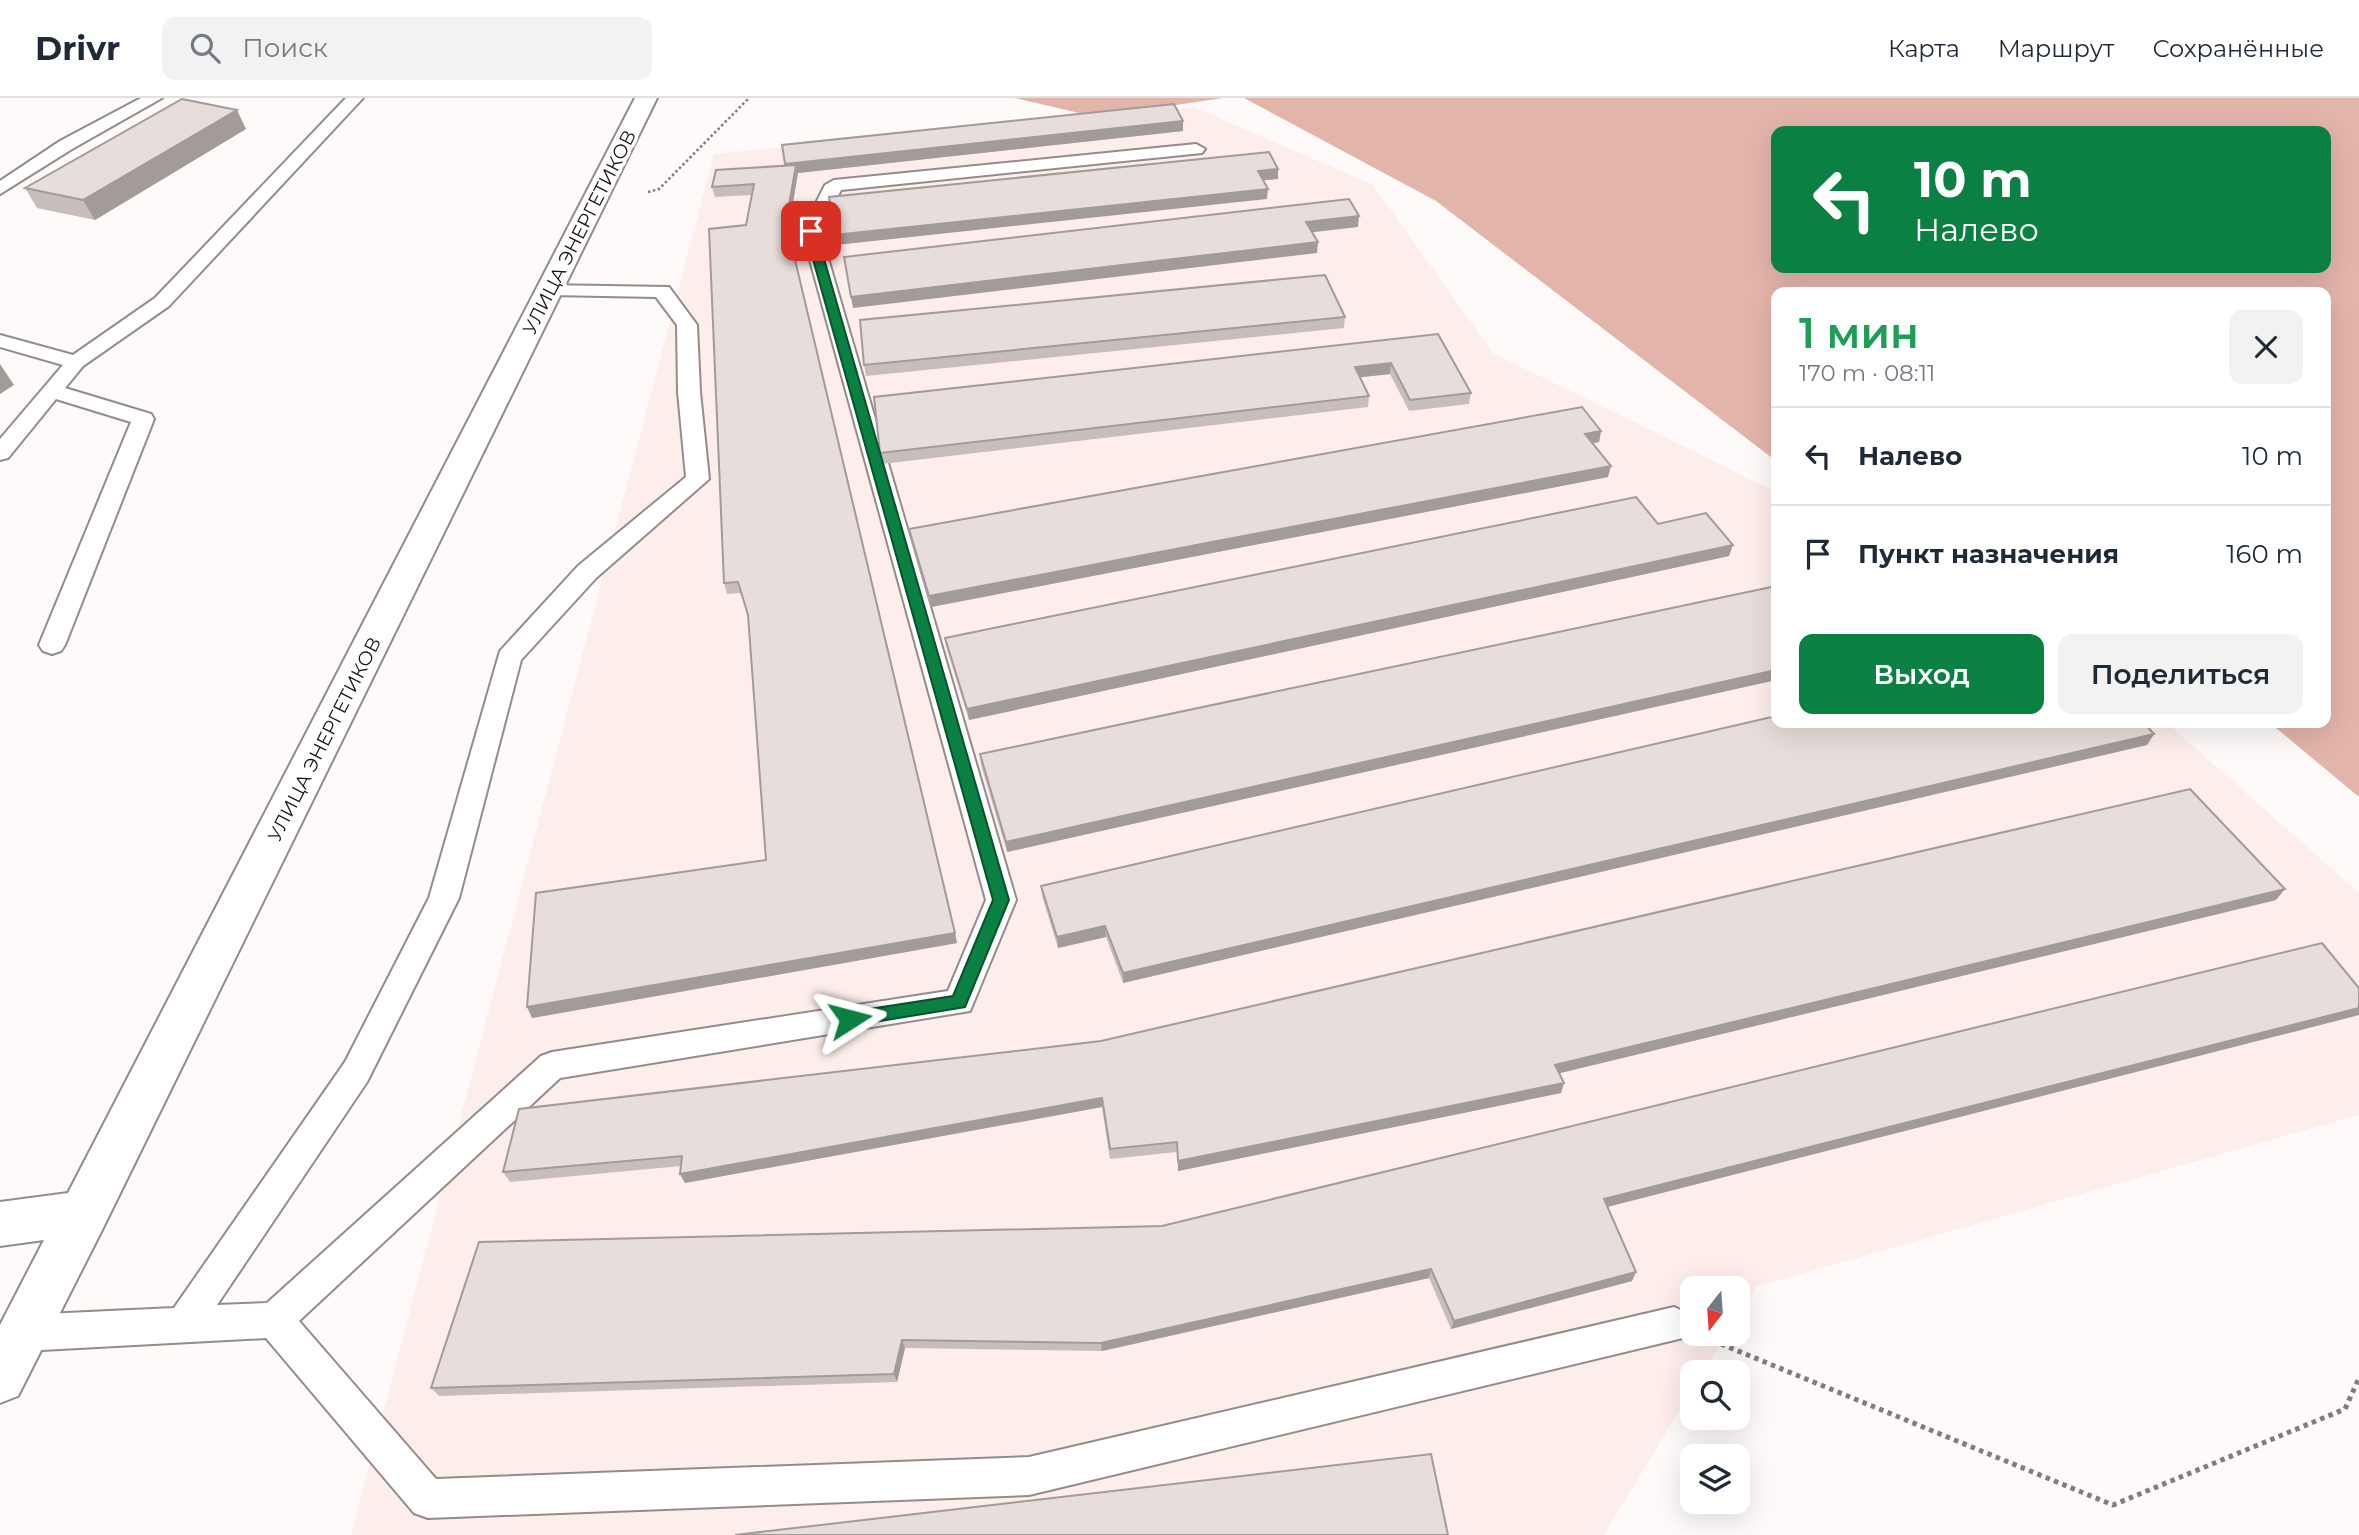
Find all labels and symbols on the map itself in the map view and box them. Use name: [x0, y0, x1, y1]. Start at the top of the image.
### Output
street label: УЛИЦА ЭНЕРГЕТИКОВ: [518, 126, 641, 338]
pin: [781, 201, 841, 261]
street label: УЛИЦА ЭНЕРГЕТИКОВ: [263, 633, 386, 845]
position arrow: [813, 982, 887, 1056]
north arrow: [1680, 1276, 1750, 1346]

